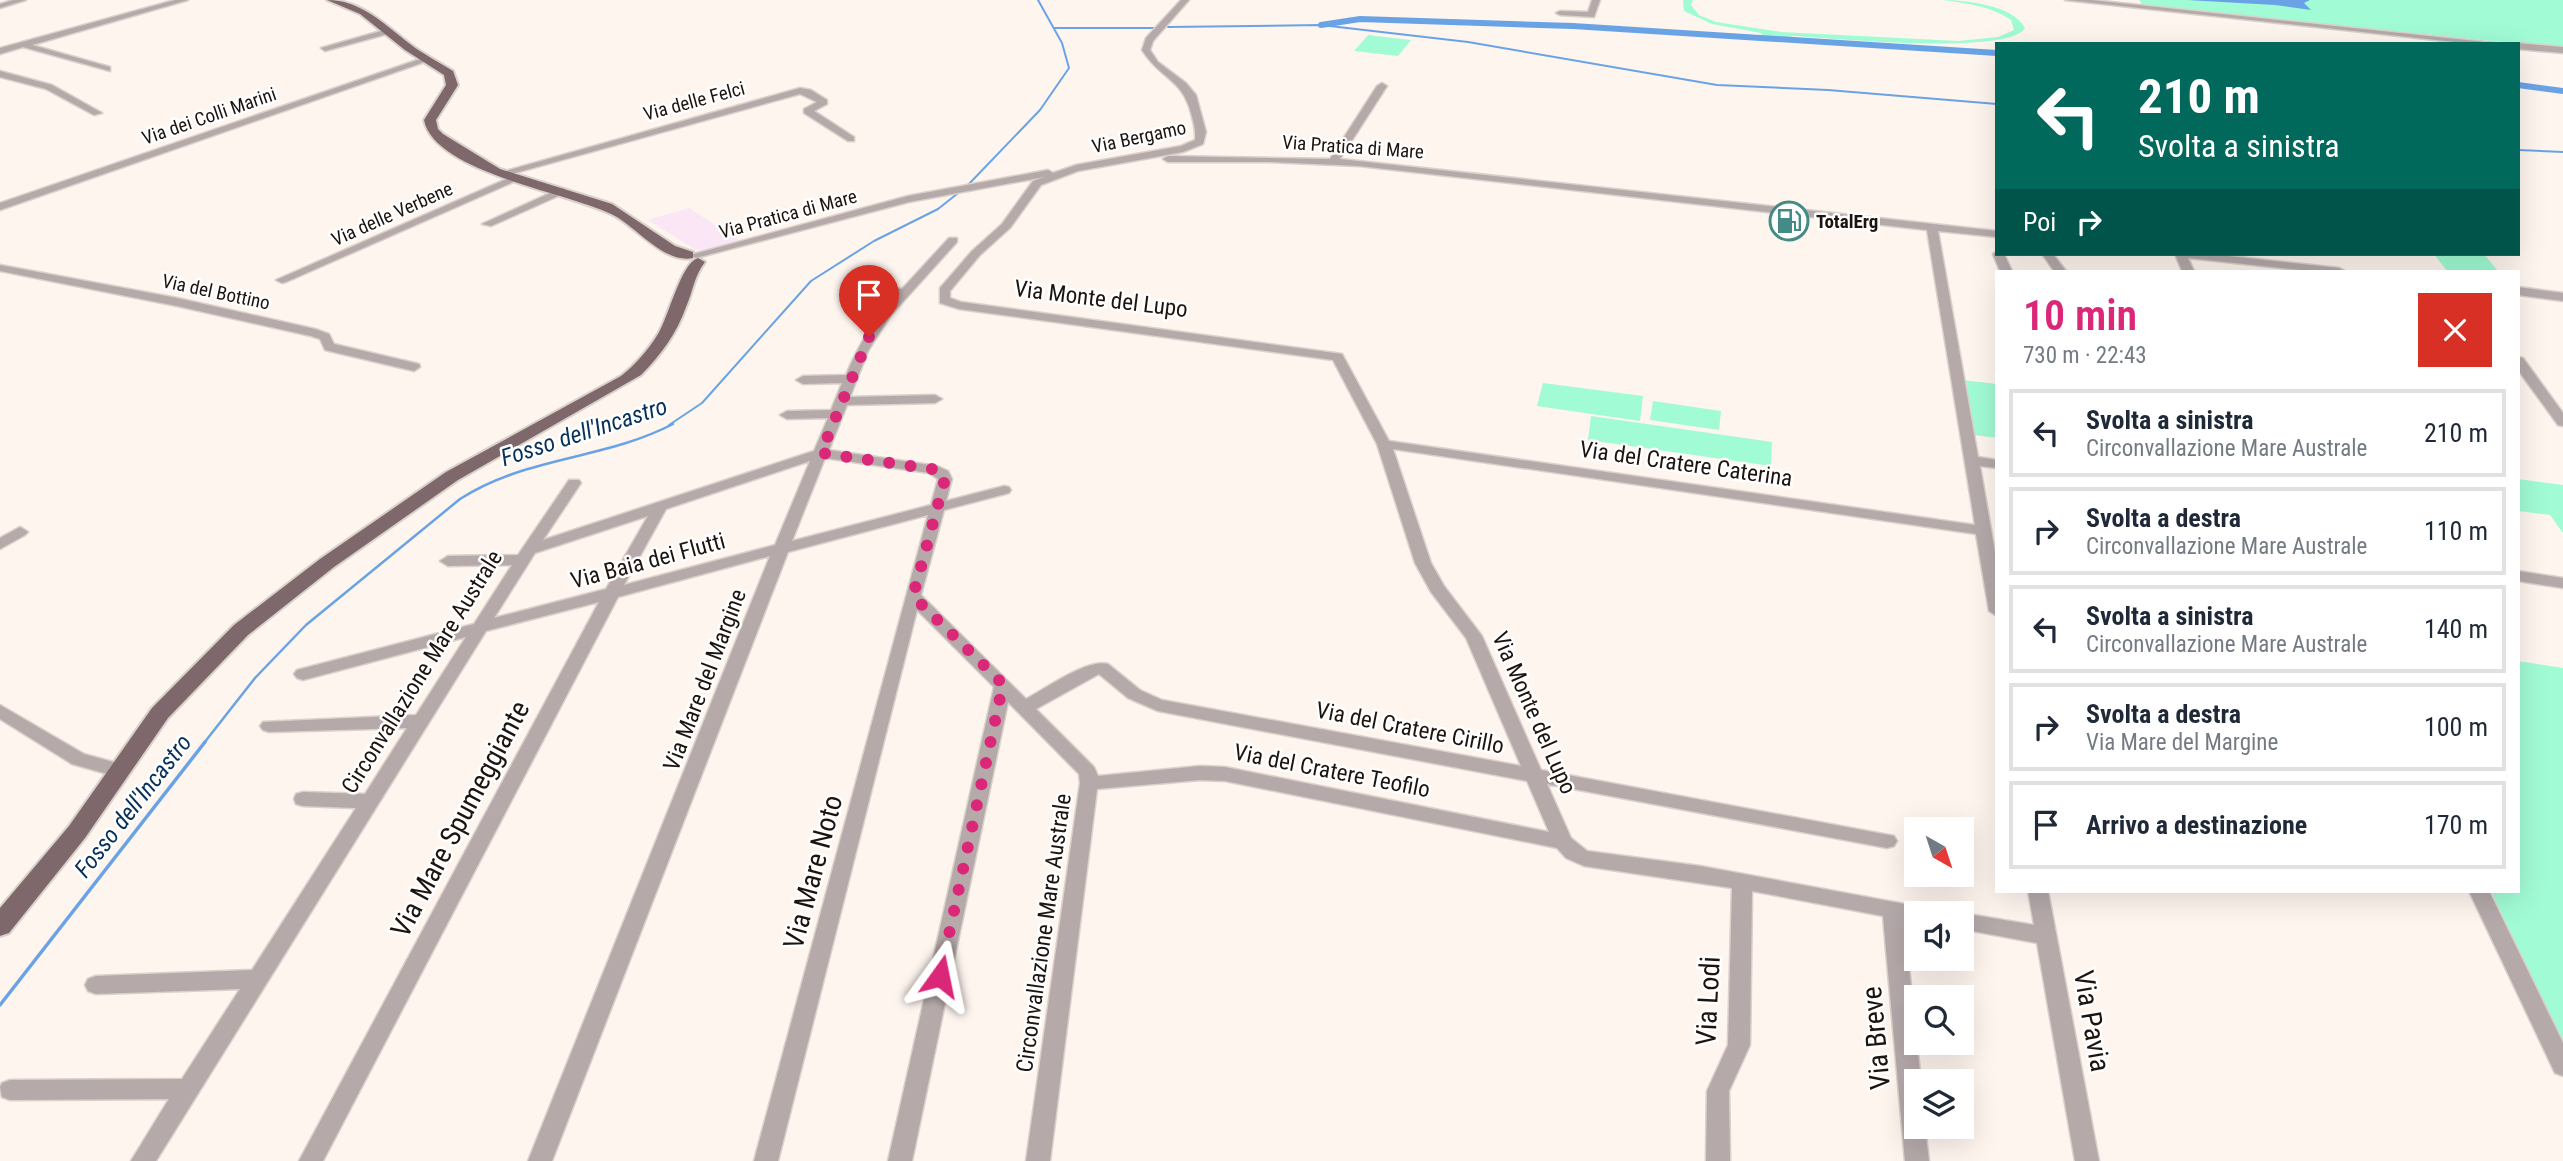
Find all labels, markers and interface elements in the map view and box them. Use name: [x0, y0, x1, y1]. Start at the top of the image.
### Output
text: 210 m: [2138, 68, 2260, 125]
icon: left: [2023, 70, 2114, 161]
street label: Via delle Felci: [641, 76, 747, 126]
street label: Via dei Colli Marini: [139, 82, 279, 150]
street label: Via Bergamo: [1090, 116, 1188, 158]
text: Svolta a sinistra: [2138, 127, 2340, 165]
street label: Via Pratica di Mare: [1281, 131, 1425, 163]
street label: Via delle Verbene: [328, 177, 456, 251]
street label: Via Pratica di Mare: [717, 185, 860, 243]
fuel station icon: TotalErg: [1768, 200, 1810, 242]
icon: right: [2070, 203, 2108, 241]
text: Poi: [2023, 207, 2056, 237]
place label: TotalErg: [1816, 210, 1878, 233]
pin: [839, 265, 899, 337]
street label: Via del Bottino: [160, 269, 272, 315]
street label: Via Monte del Lupo: [1013, 275, 1189, 323]
icon: arrive: [850, 276, 888, 314]
text: 10 min: [2023, 291, 2137, 340]
button: close: [2418, 293, 2492, 367]
text: 730 m · 22:43: [2023, 342, 2147, 369]
water label: Fosso dell'Incastro: [497, 392, 671, 472]
text: Svolta a sinistra: [2086, 405, 2253, 435]
icon: left: [2027, 414, 2065, 452]
text: 210 m: [2424, 418, 2488, 448]
text: Circonvallazione Mare Australe: [2086, 435, 2367, 462]
street label: Via del Cratere Caterina: [1578, 436, 1794, 492]
text: Svolta a destra: [2086, 503, 2241, 533]
icon: right: [2027, 512, 2065, 550]
text: 110 m: [2424, 516, 2488, 546]
street label: Via Baia dei Flutti: [568, 527, 728, 595]
text: Circonvallazione Mare Australe: [2086, 533, 2367, 560]
street label: Circonvallazione Mare Australe: [336, 546, 508, 798]
street label: Via Mare del Margine: [658, 585, 752, 775]
text: Svolta a sinistra: [2086, 601, 2253, 631]
icon: left: [2027, 610, 2065, 648]
text: 140 m: [2424, 614, 2488, 644]
street label: Via Monte del Lupo: [1486, 628, 1582, 798]
text: Circonvallazione Mare Australe: [2086, 631, 2367, 658]
street label: Via Mare Spumeggiante: [384, 695, 536, 943]
street label: Via del Cratere Cirillo: [1314, 697, 1506, 759]
text: Svolta a destra: [2086, 699, 2241, 729]
icon: right: [2027, 708, 2065, 746]
text: 100 m: [2424, 712, 2488, 742]
water label: Fosso dell'Incastro: [69, 729, 197, 883]
text: Via Mare del Margine: [2086, 729, 2278, 756]
street label: Via del Cratere Teofilo: [1232, 739, 1432, 803]
street label: Via Mare Noto: [777, 792, 849, 952]
street label: Circonvallazione Mare Australe: [1011, 792, 1077, 1074]
icon: arrive: [2027, 806, 2065, 844]
text: Arrivo a destinazione: [2086, 810, 2307, 840]
text: 170 m: [2424, 810, 2488, 840]
north arrow: [1904, 817, 1974, 887]
map controls: [1904, 817, 1974, 1139]
button: sound: [1904, 901, 1974, 971]
position arrow: [903, 939, 977, 1013]
street label: Via Lodi: [1689, 955, 1727, 1047]
street label: Via Pavia: [2067, 968, 2117, 1074]
street label: Via Breve: [1855, 985, 1897, 1091]
button: search: [1904, 985, 1974, 1055]
button: layers: [1904, 1069, 1974, 1139]

